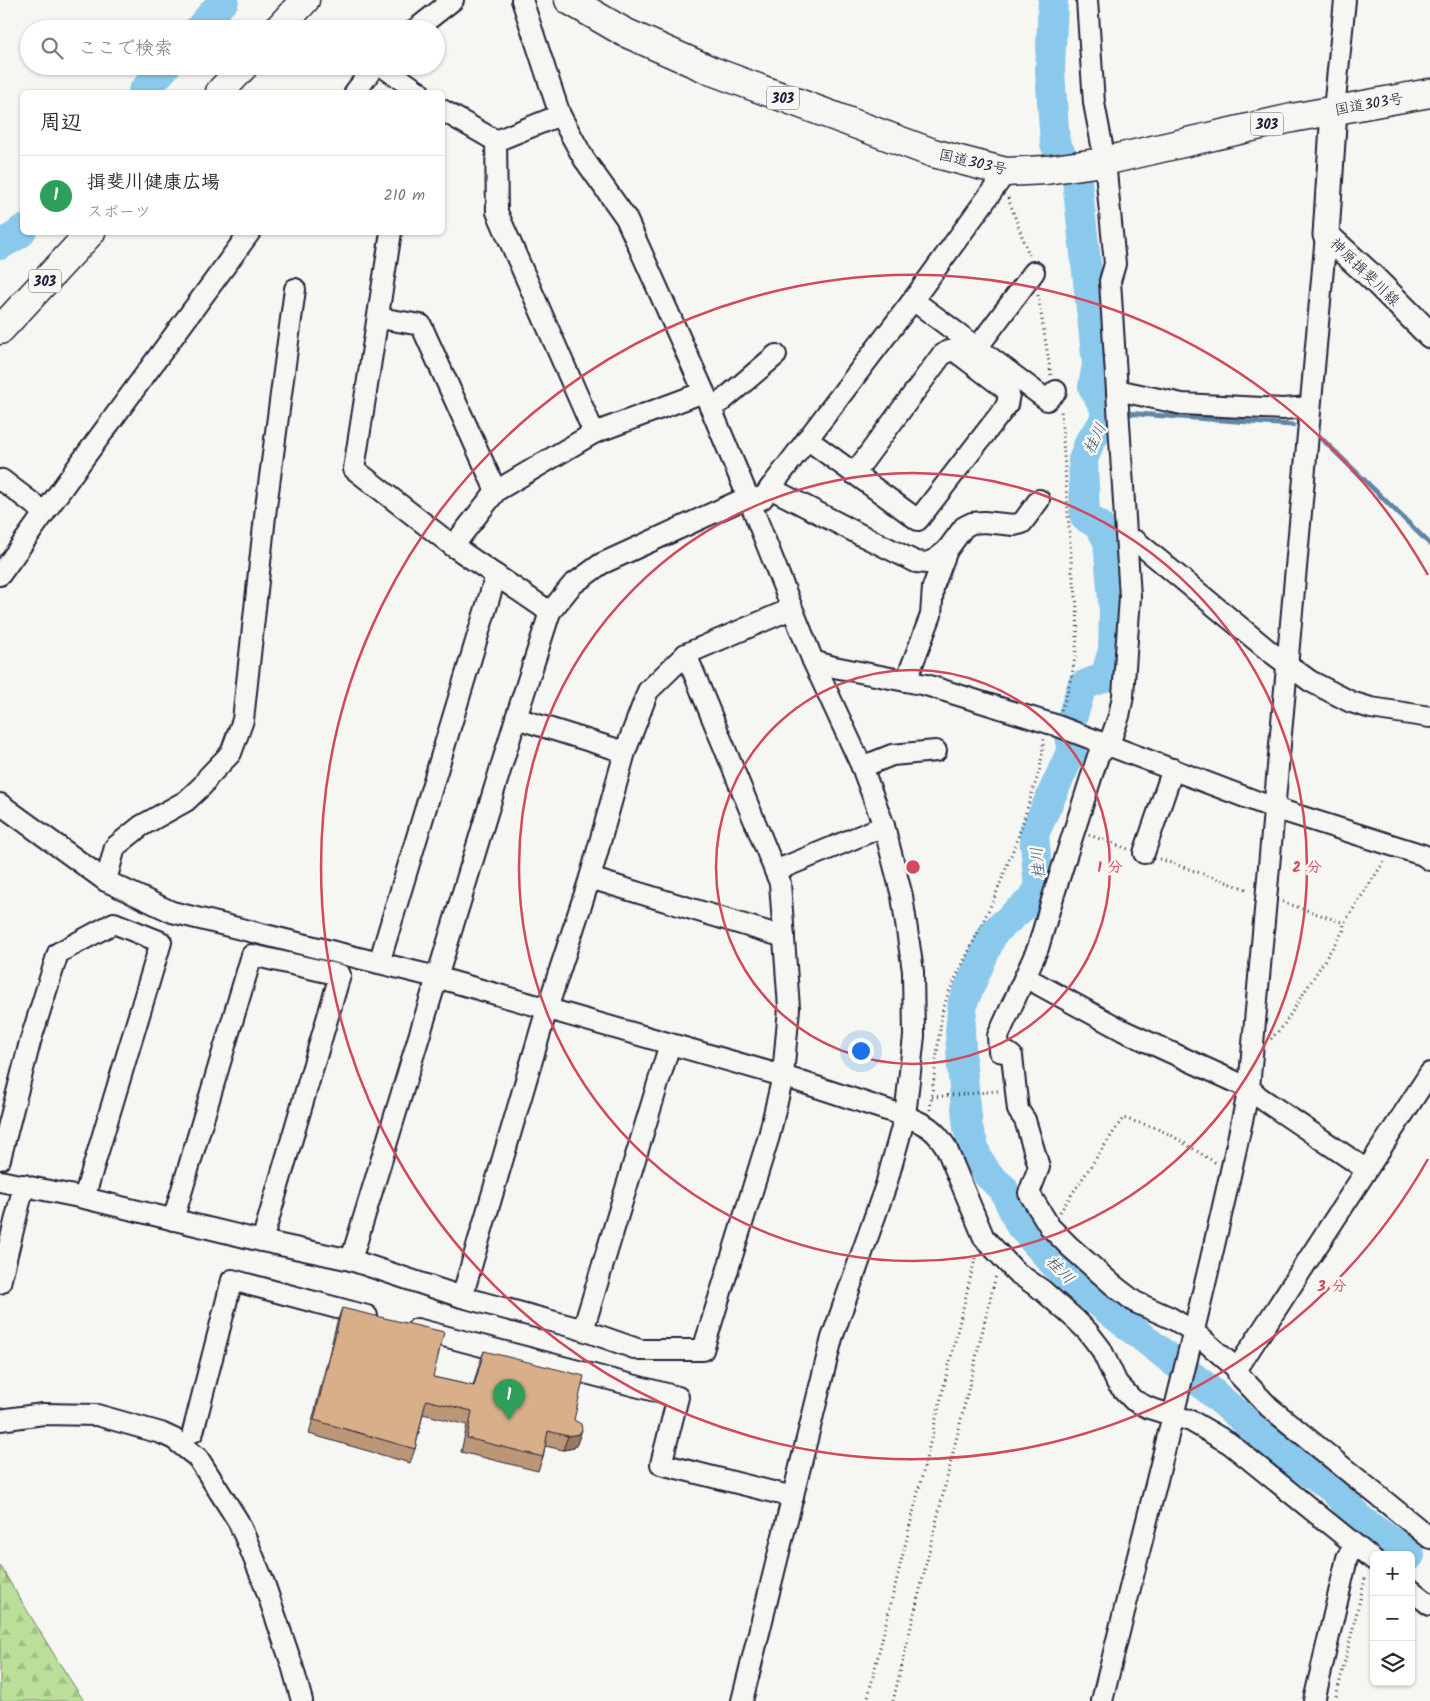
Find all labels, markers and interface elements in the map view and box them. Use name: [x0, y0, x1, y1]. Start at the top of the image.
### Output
search box: [20, 20, 445, 75]
icon: search: [38, 34, 66, 62]
text: ここで検索: [78, 34, 173, 64]
road number: 303: [767, 86, 799, 110]
street label: 国道303号: [1333, 87, 1406, 123]
text: 周辺: [40, 107, 82, 140]
road number: 303: [1251, 112, 1283, 136]
street label: 国道303号: [936, 143, 1009, 182]
text: 揖斐川健康広場: [87, 168, 220, 198]
text: 1: [54, 183, 58, 208]
text: 210 m: [384, 183, 425, 208]
text: スポーツ: [87, 200, 151, 225]
street label: 神原揖斐川線: [1324, 233, 1405, 313]
road number: 303: [29, 270, 61, 292]
water label: 桂川: [1077, 419, 1114, 459]
water label: 桂川: [1025, 846, 1052, 880]
text: 1 分: [1097, 856, 1123, 880]
text: 2 分: [1292, 856, 1322, 880]
centre of rings: [904, 858, 922, 876]
your location: [848, 1038, 874, 1064]
water label: 桂川: [1040, 1250, 1080, 1290]
text: 3 分: [1317, 1275, 1346, 1299]
pin: 1: [493, 1379, 525, 1420]
map controls: [1370, 1551, 1415, 1686]
button: +: [1370, 1551, 1415, 1596]
button: −: [1370, 1596, 1415, 1641]
button: layers: [1370, 1641, 1415, 1686]

